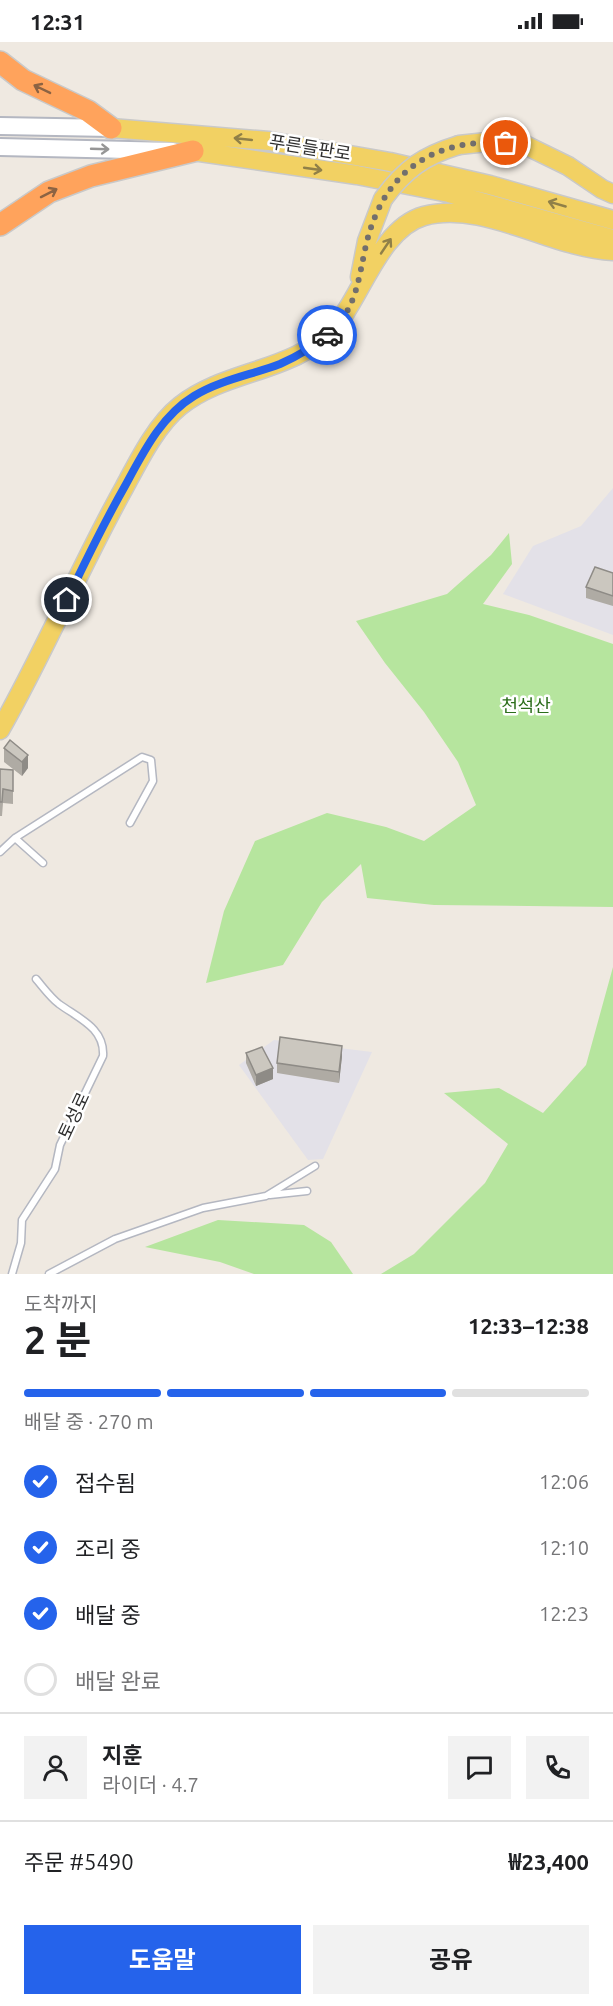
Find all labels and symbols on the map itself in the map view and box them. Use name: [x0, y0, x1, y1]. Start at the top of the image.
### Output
one-way arrow: [33, 83, 51, 95]
pin: [480, 117, 531, 168]
street label: 푸른들판로: [268, 131, 353, 163]
one-way arrow: [234, 133, 253, 144]
one-way arrow: [90, 143, 110, 154]
one-way arrow: [303, 163, 323, 174]
one-way arrow: [39, 187, 57, 198]
one-way arrow: [548, 198, 567, 209]
one-way arrow: [380, 239, 392, 255]
courier: [297, 305, 357, 365]
pin: [41, 574, 92, 625]
park label: 천석산: [501, 695, 551, 715]
street label: 토성로: [54, 1089, 93, 1142]

